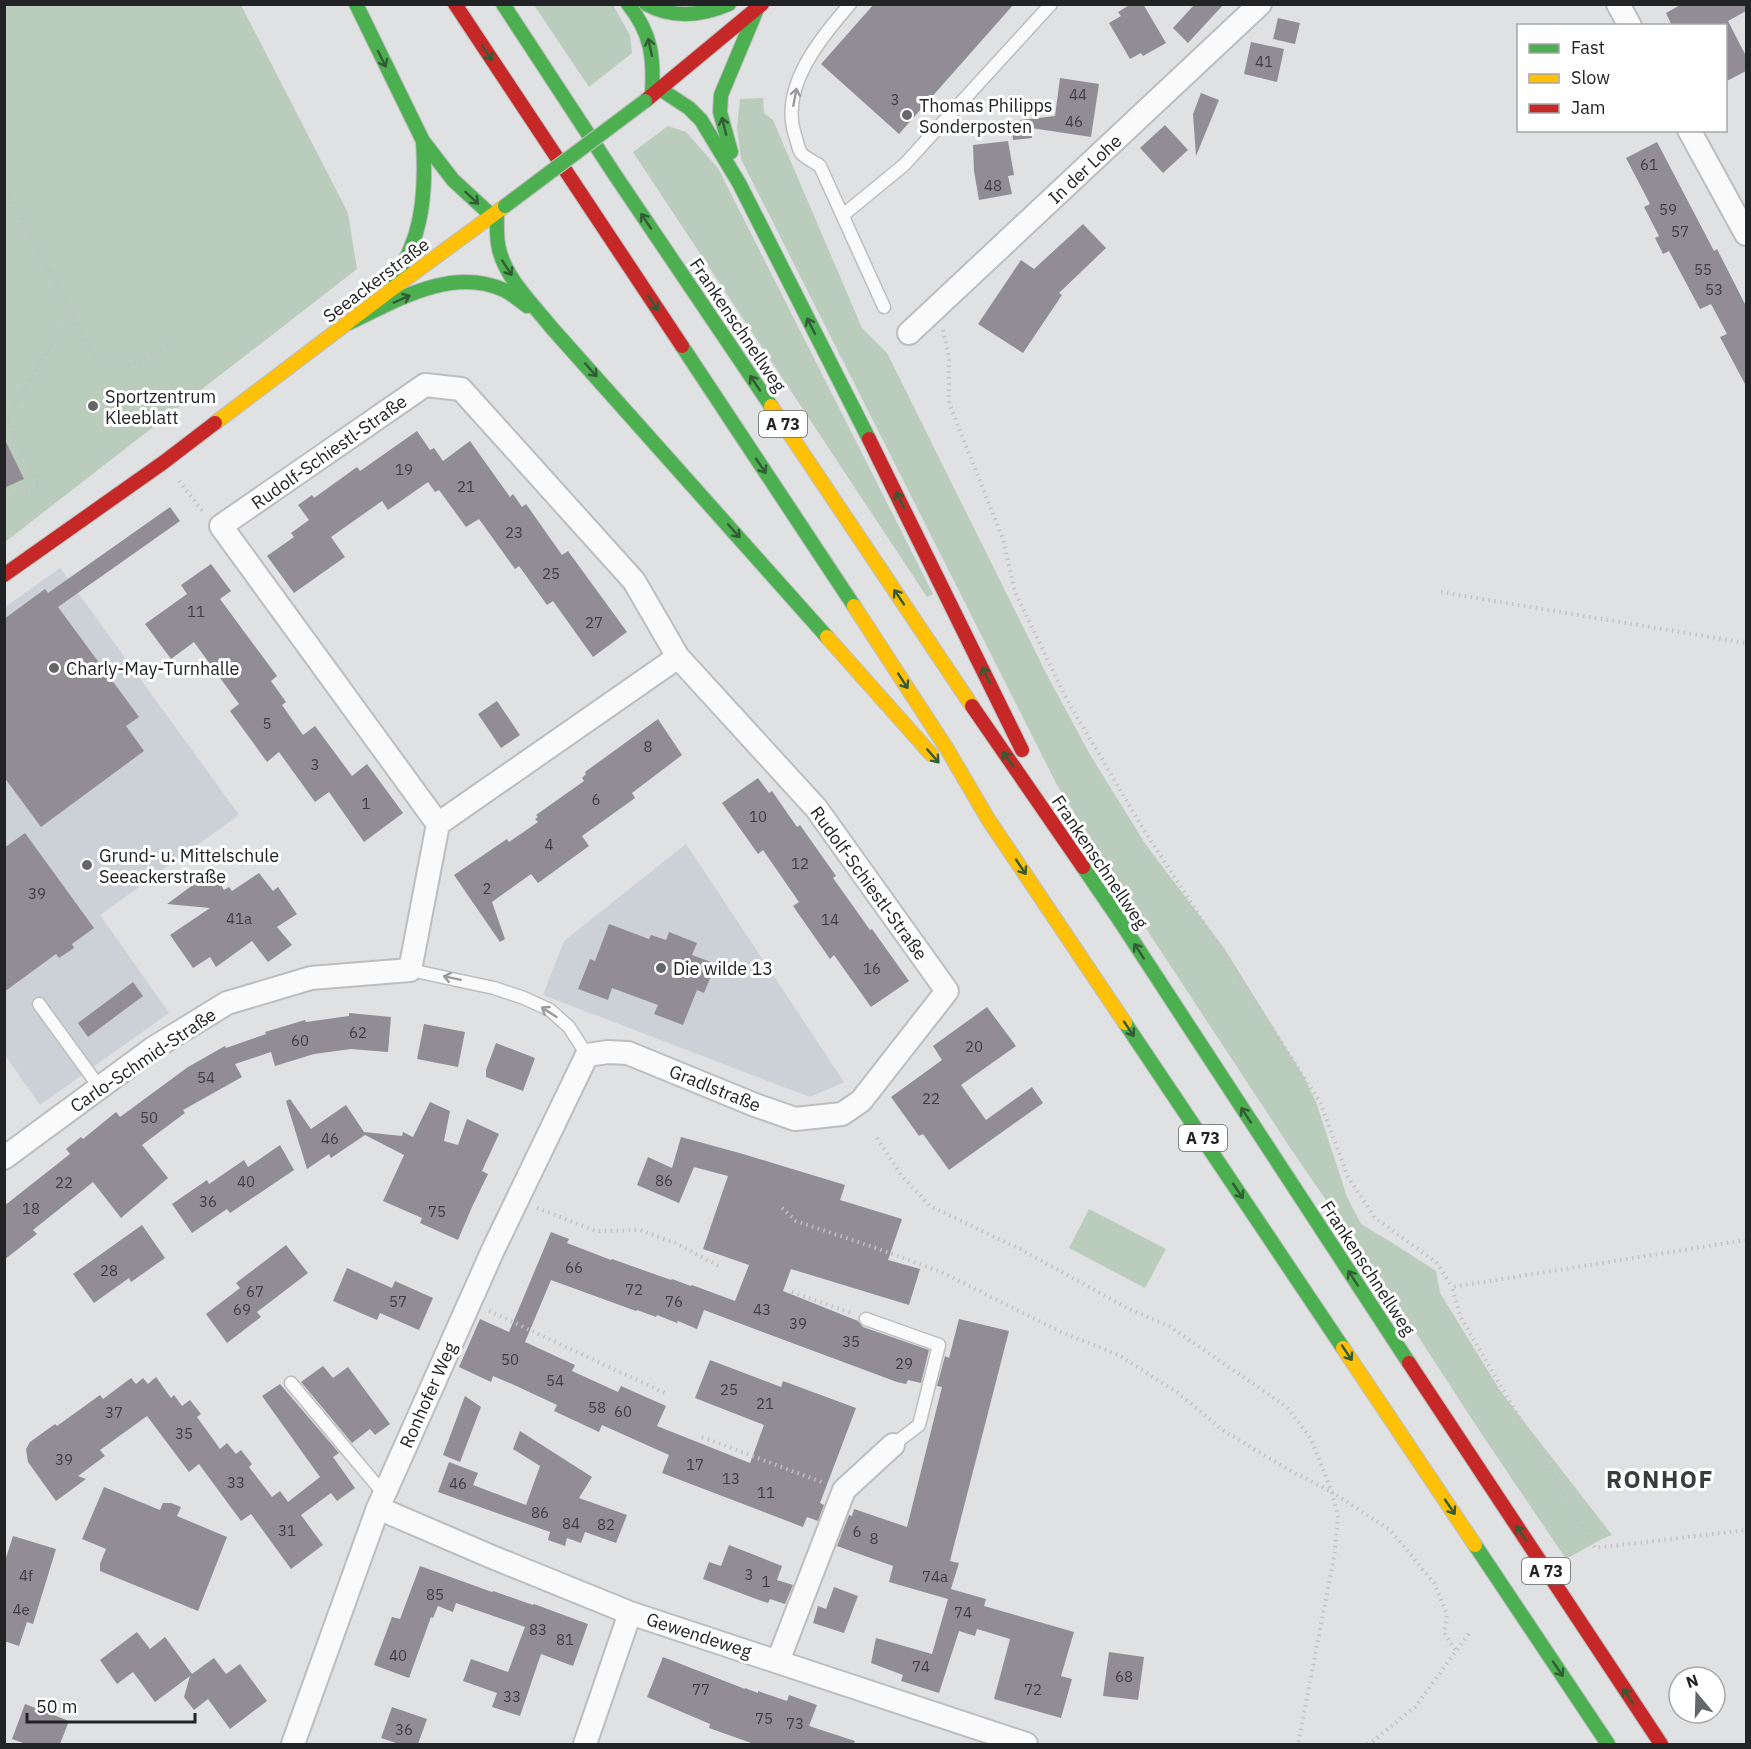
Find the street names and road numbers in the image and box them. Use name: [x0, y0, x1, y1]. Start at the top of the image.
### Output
street label: In der Lohe: [1044, 129, 1127, 209]
street label: Seeackerstraße: [318, 233, 434, 327]
street label: Frankenschnellweg: [685, 254, 791, 397]
street label: Rudolf-Schiestl-Straße: [247, 390, 411, 514]
road number: A 73: [759, 411, 807, 437]
street label: Frankenschnellweg: [1047, 791, 1153, 934]
street label: Rudolf-Schiestl-Straße: [805, 802, 933, 965]
street label: Carlo-Schmid-Straße: [66, 1003, 220, 1117]
street label: Gradlstraße: [666, 1059, 764, 1117]
road number: A 73: [1179, 1125, 1227, 1151]
street label: Frankenschnellweg: [1316, 1196, 1420, 1340]
street label: Ronhofer Weg: [394, 1338, 462, 1451]
road number: A 73: [1522, 1558, 1570, 1584]
street label: Gewendeweg: [643, 1607, 755, 1663]

